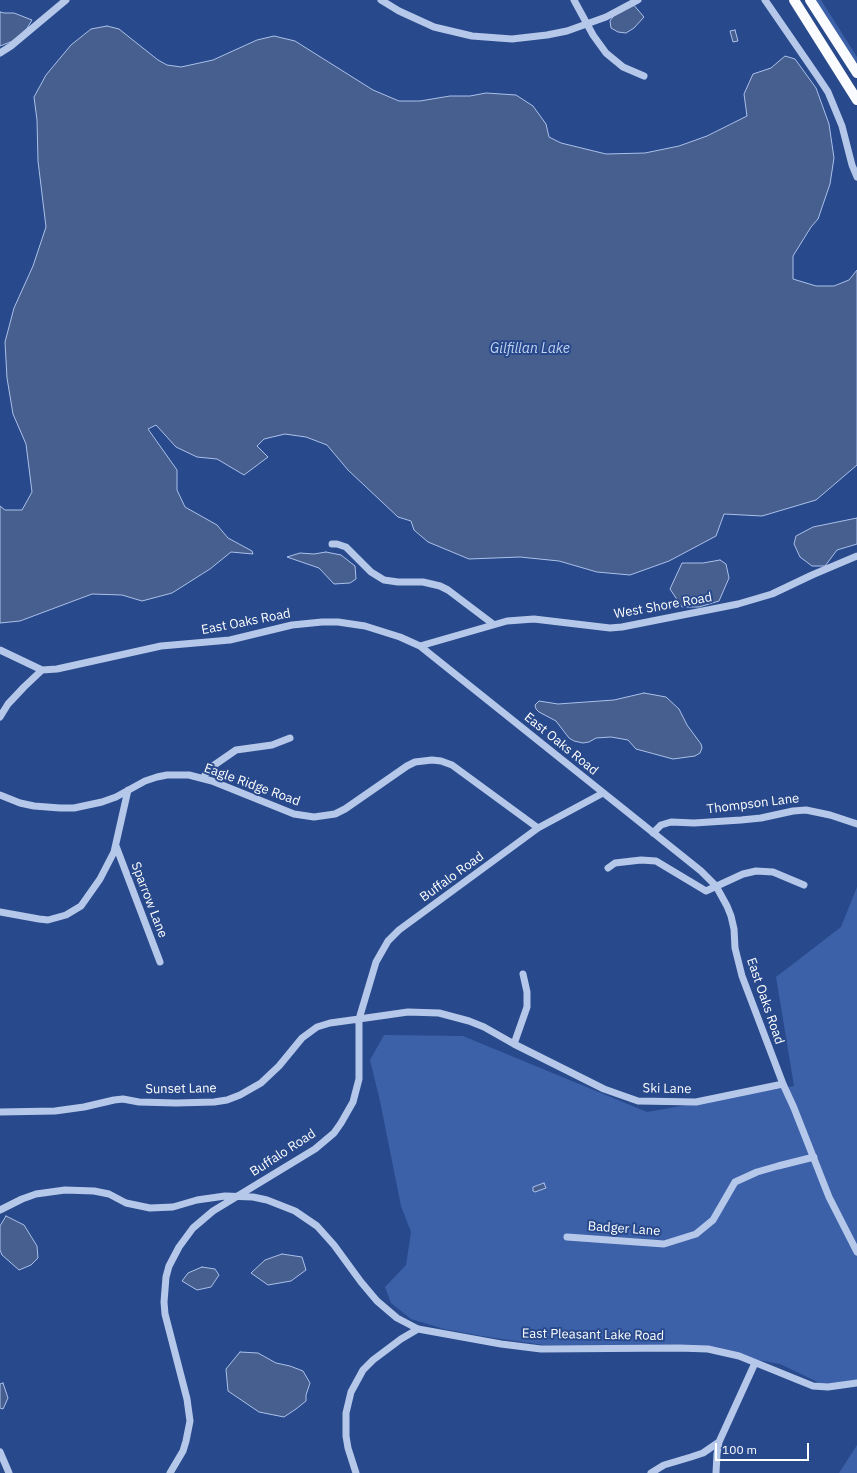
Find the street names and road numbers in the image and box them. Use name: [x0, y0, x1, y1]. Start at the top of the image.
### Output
street label: West Shore Road: [613, 590, 713, 622]
street label: East Oaks Road: [200, 606, 292, 638]
street label: East Oaks Road: [521, 709, 601, 779]
street label: Eagle Ridge Road: [202, 760, 302, 810]
street label: Thompson Lane: [706, 791, 800, 817]
street label: Buffalo Road: [417, 849, 487, 905]
street label: Sparrow Lane: [127, 860, 171, 940]
street label: East Oaks Road: [743, 956, 787, 1046]
street label: Sunset Lane: [145, 1081, 217, 1097]
street label: Ski Lane: [643, 1081, 691, 1097]
street label: Buffalo Road: [247, 1126, 319, 1180]
street label: Badger Lane: [587, 1219, 661, 1239]
street label: East Pleasant Lake Road: [522, 1326, 664, 1344]

